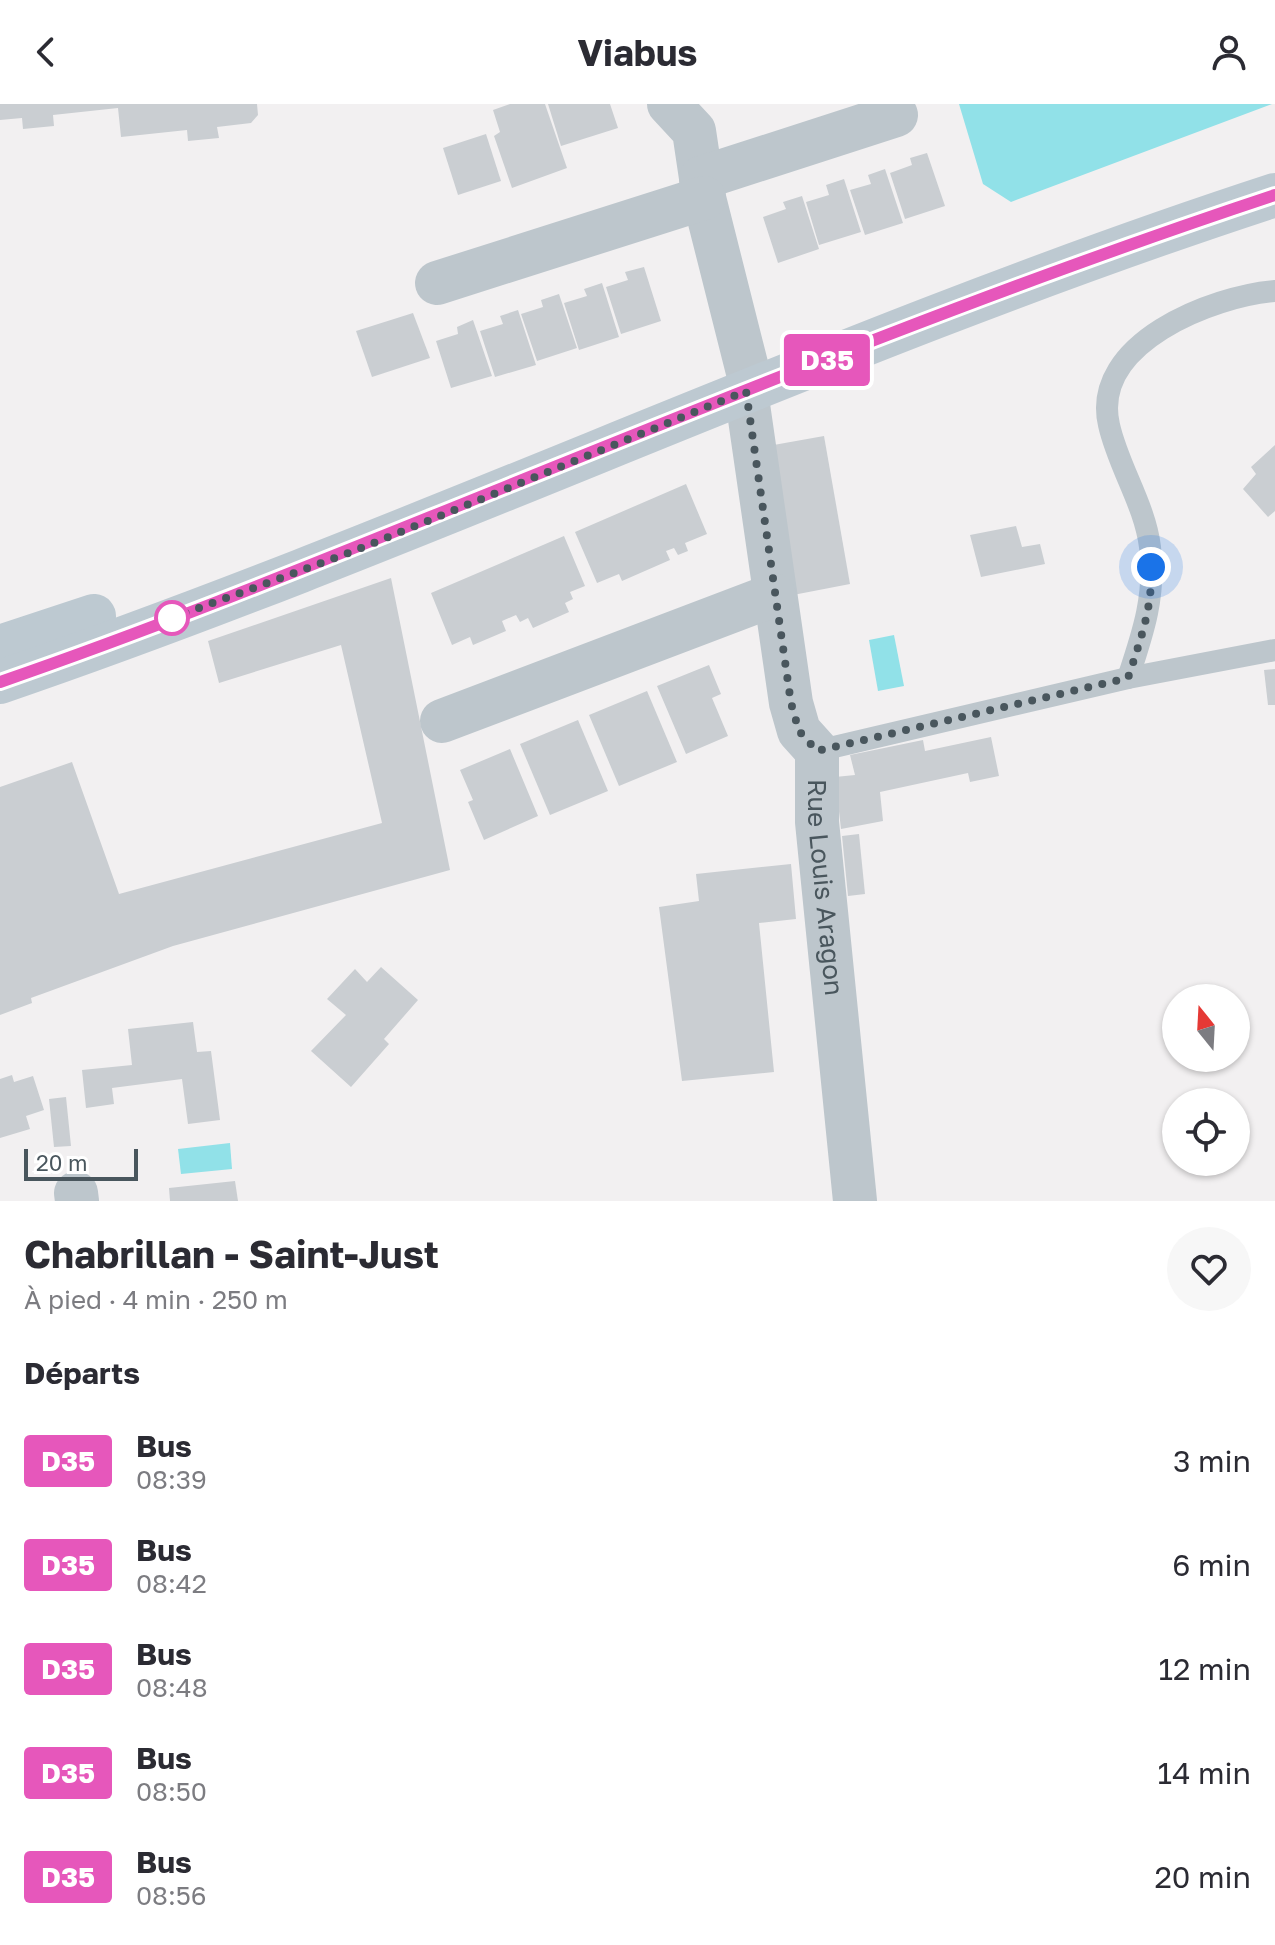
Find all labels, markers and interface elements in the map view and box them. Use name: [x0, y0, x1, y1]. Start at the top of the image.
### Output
icon: back: [24, 30, 68, 74]
icon: person: [1207, 30, 1251, 74]
text: Viabus: [577, 31, 698, 74]
line badge: D35: [781, 334, 873, 386]
text: D35: [800, 343, 854, 376]
your location: [1131, 547, 1171, 587]
unlabelled marker: [155, 601, 189, 635]
street label: Rue Louis Aragon: [802, 779, 850, 997]
north arrow: [1162, 984, 1250, 1072]
map controls: [1162, 984, 1250, 1176]
button: locate: [1162, 1088, 1250, 1176]
scale bar: [24, 1145, 138, 1181]
text: 20 m: [36, 1149, 87, 1176]
button: heart: [1167, 1227, 1251, 1311]
text: Chabrillan - Saint-Just: [24, 1231, 439, 1276]
text: À pied · 4 min · 250 m: [24, 1284, 288, 1315]
text: Départs: [24, 1355, 140, 1391]
text: Bus: [136, 1428, 192, 1464]
text: 3 min: [1173, 1443, 1251, 1479]
text: D35: [41, 1444, 95, 1477]
text: 08:39: [136, 1464, 207, 1495]
text: Bus: [136, 1532, 192, 1568]
text: 6 min: [1172, 1547, 1251, 1583]
text: D35: [41, 1548, 95, 1581]
text: 08:42: [136, 1568, 207, 1599]
text: Bus: [136, 1636, 192, 1672]
text: 12 min: [1159, 1651, 1251, 1687]
text: D35: [41, 1652, 95, 1685]
text: 08:48: [136, 1672, 208, 1703]
text: Bus: [136, 1740, 192, 1776]
text: 14 min: [1158, 1755, 1251, 1791]
text: D35: [41, 1756, 95, 1789]
text: 08:50: [136, 1776, 207, 1807]
text: Bus: [136, 1844, 192, 1880]
text: 20 min: [1154, 1859, 1251, 1895]
text: D35: [41, 1860, 95, 1893]
text: 08:56: [136, 1880, 207, 1911]

